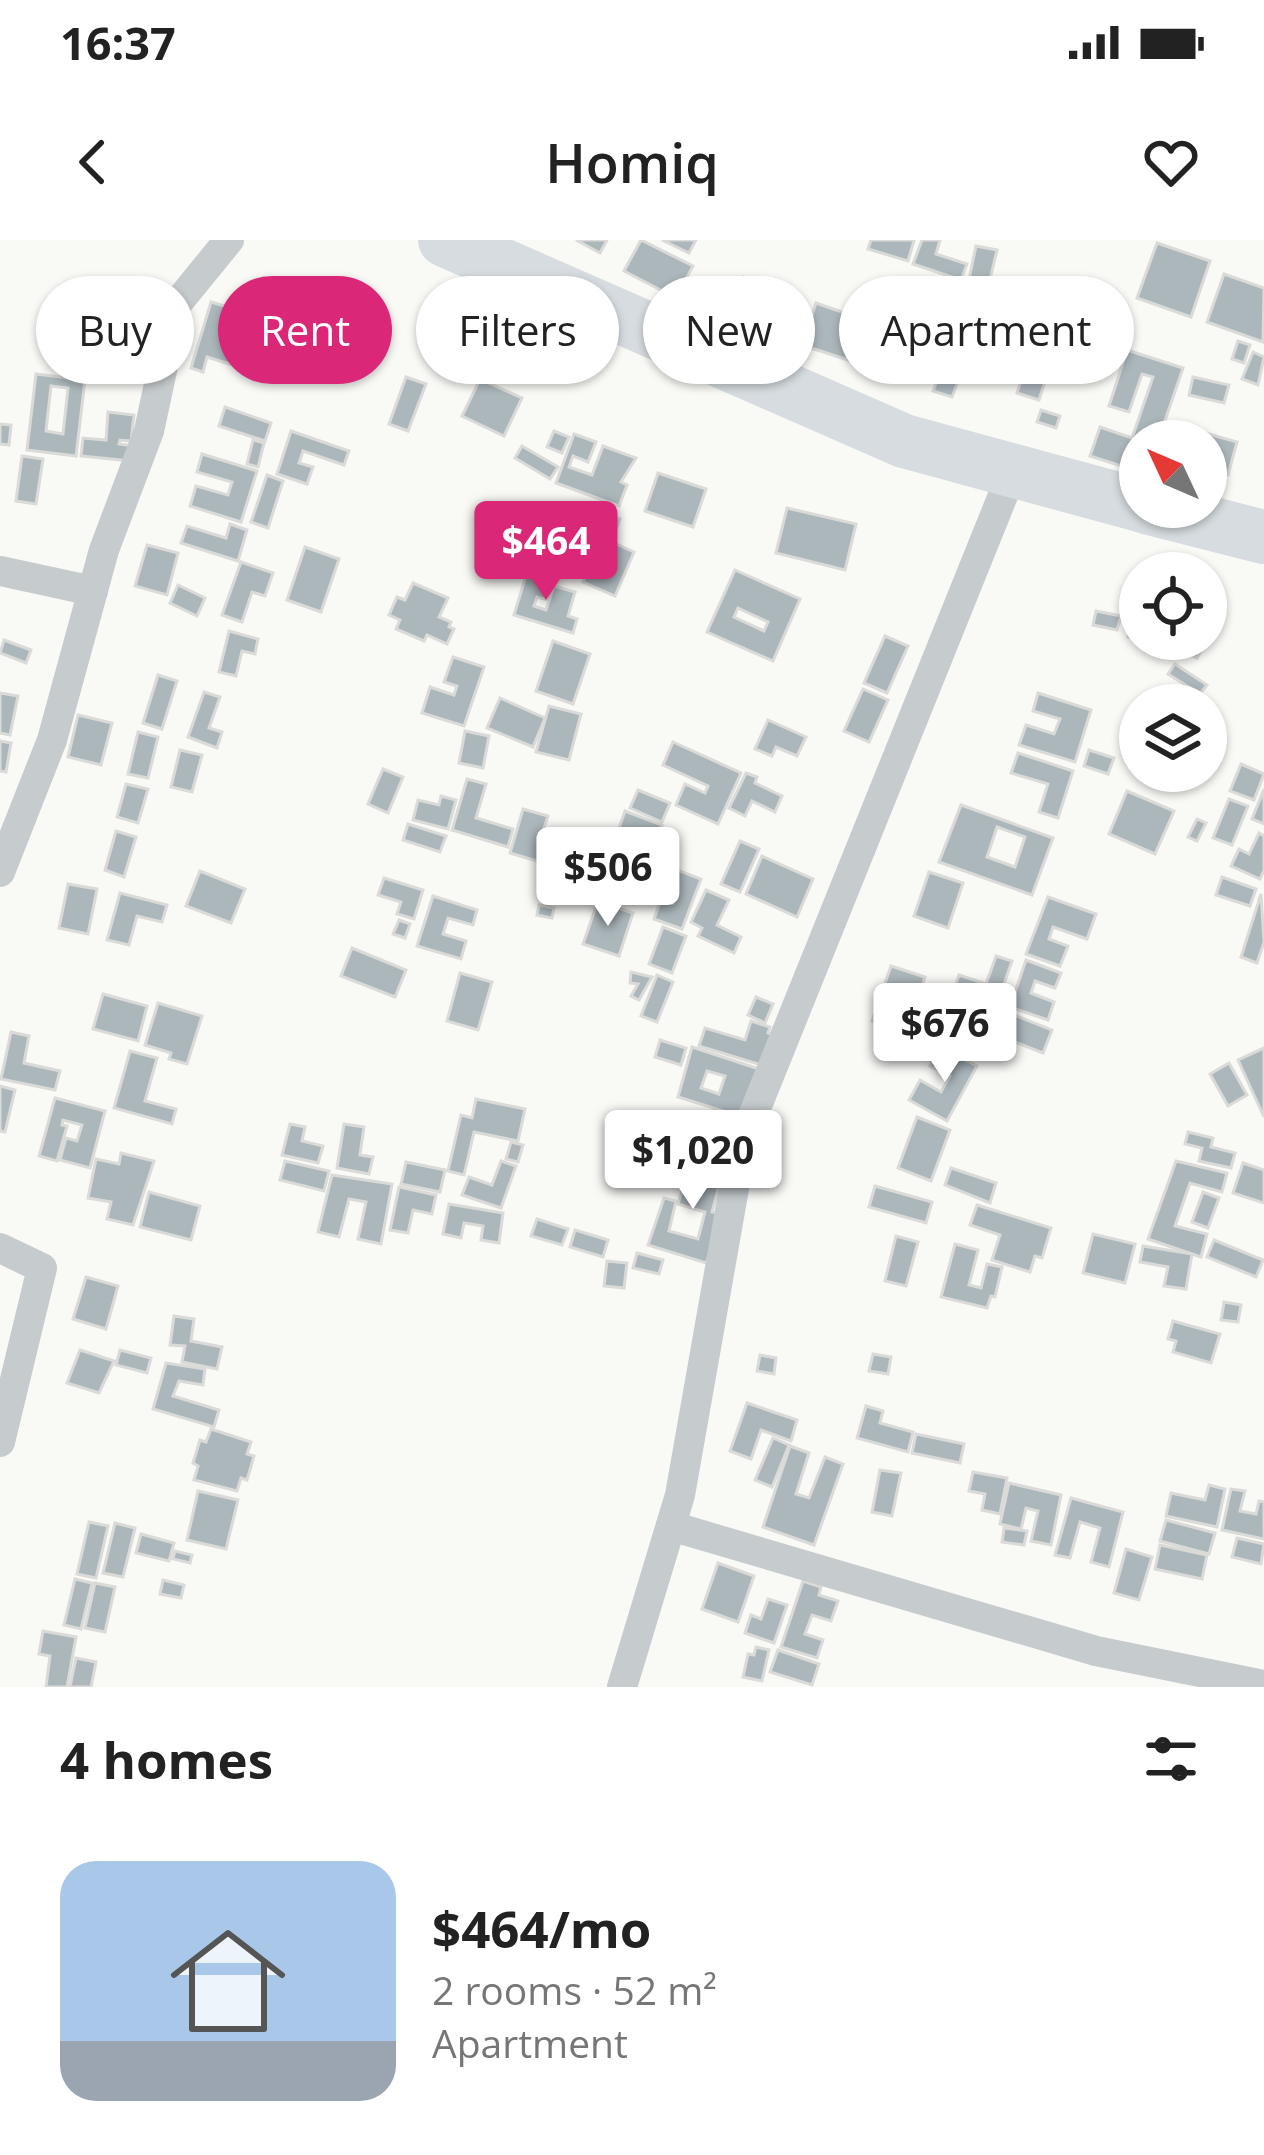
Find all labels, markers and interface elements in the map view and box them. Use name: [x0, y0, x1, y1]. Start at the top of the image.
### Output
text: 16:37: [60, 12, 176, 73]
text: Homiq: [545, 125, 719, 199]
icon: back: [60, 129, 126, 195]
icon: heart: [1138, 129, 1204, 195]
chip: Buy: [36, 276, 194, 384]
chip: Rent: [218, 276, 392, 384]
chip: Filters: [416, 276, 619, 384]
chip: New: [643, 276, 815, 384]
chip: Apartment: [839, 276, 1134, 384]
north arrow: [1119, 420, 1227, 528]
map controls: [1119, 420, 1227, 792]
pin: $464: [475, 501, 617, 603]
text: $464: [501, 513, 591, 566]
button: locate: [1119, 552, 1227, 660]
button: layers: [1119, 684, 1227, 792]
pin: $506: [537, 827, 679, 929]
text: $506: [563, 839, 653, 892]
pin: $676: [874, 983, 1016, 1085]
text: $676: [900, 995, 990, 1048]
pin: $1,020: [595, 1110, 791, 1212]
text: $1,020: [632, 1122, 754, 1175]
text: 4 homes: [60, 1724, 273, 1794]
icon: filters: [1138, 1726, 1204, 1792]
text: $464/mo: [432, 1893, 651, 1963]
icon: home: [156, 1909, 300, 2053]
text: 2 rooms · 52 m²: [432, 1963, 717, 2016]
text: Apartment: [432, 2016, 628, 2069]

